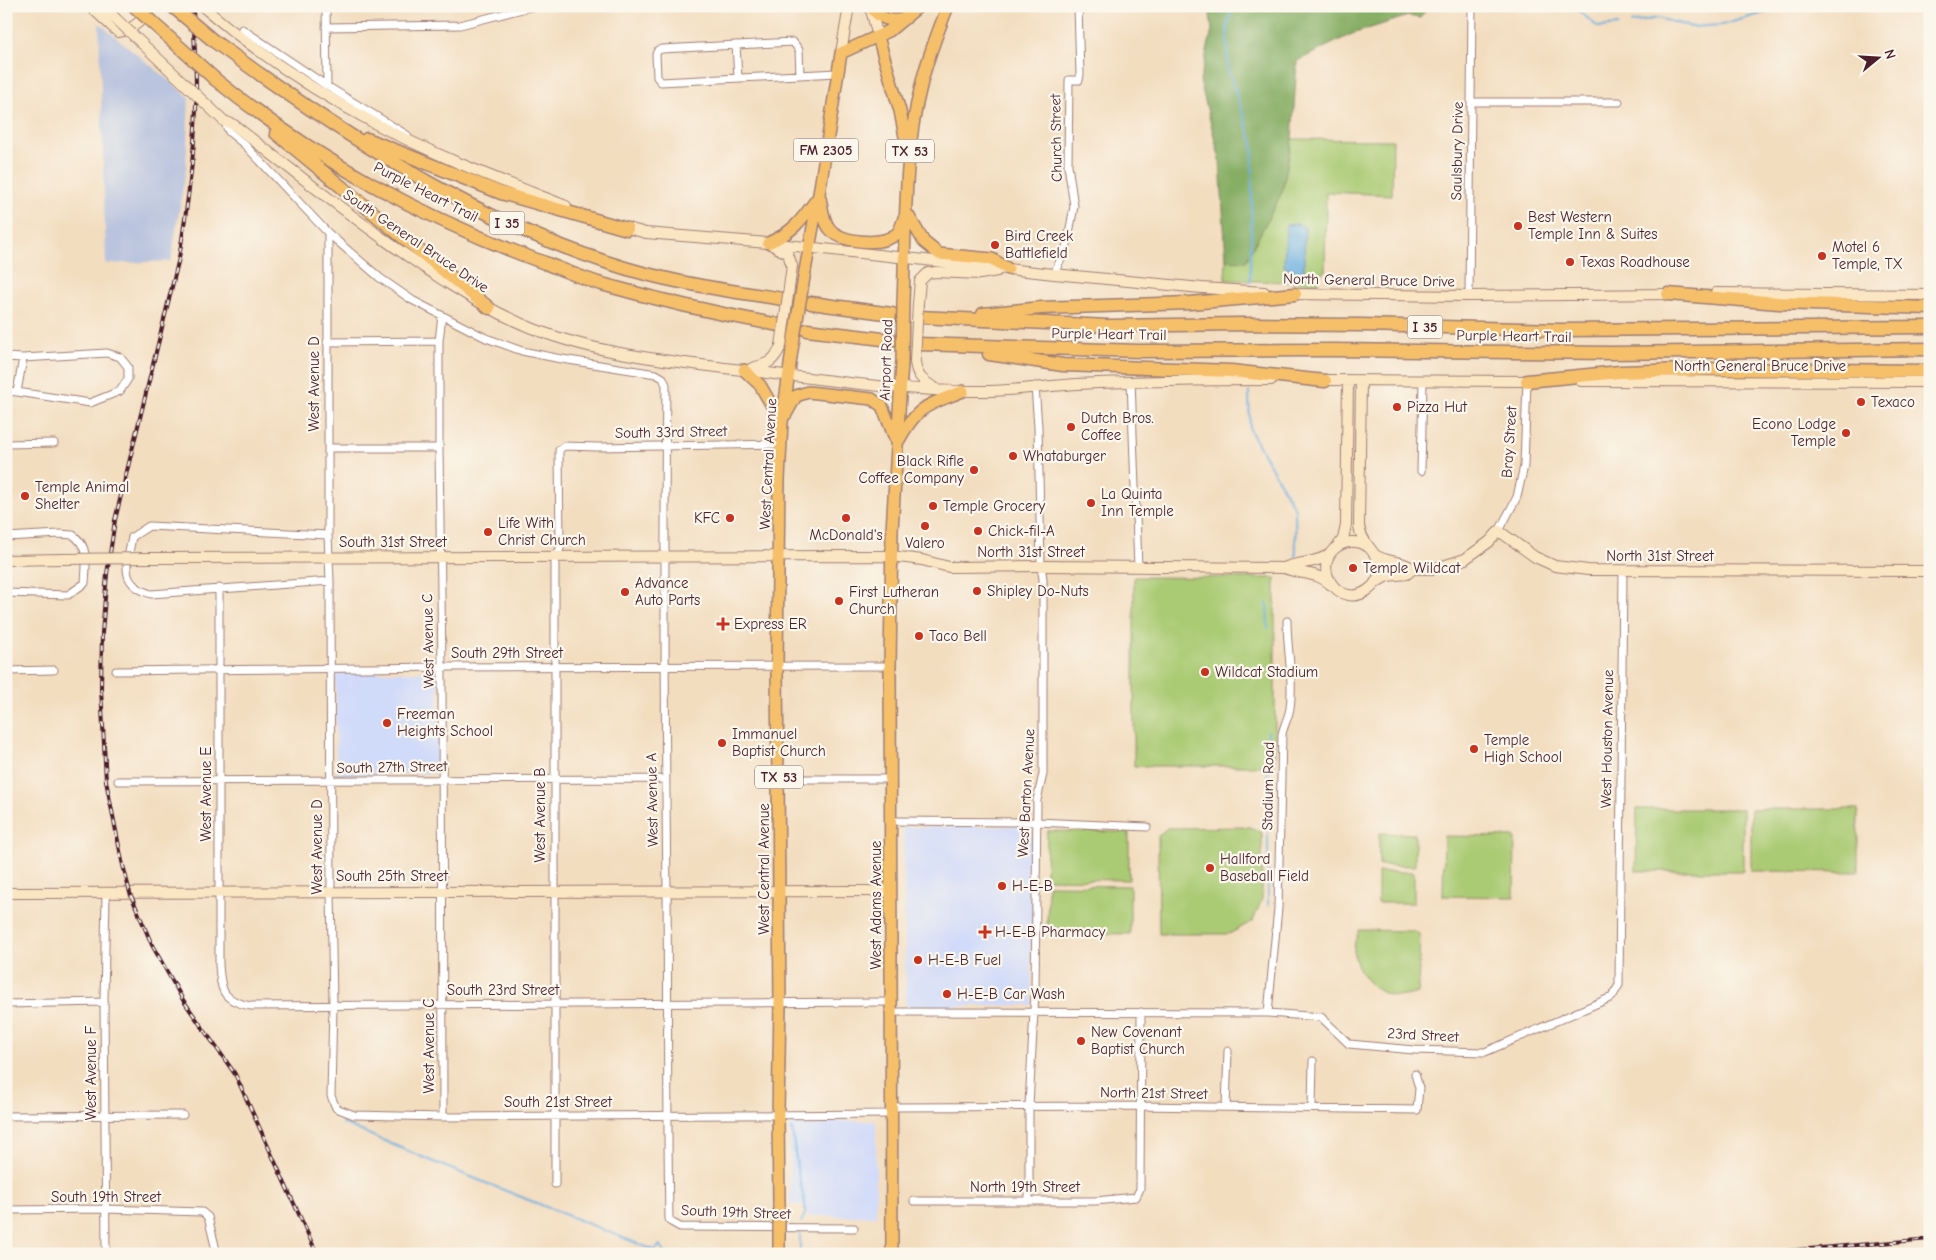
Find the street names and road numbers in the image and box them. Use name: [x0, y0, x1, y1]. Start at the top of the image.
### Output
street label: Church Street: [1046, 93, 1066, 182]
street label: Saulsbury Drive: [1447, 101, 1467, 201]
road number: FM 2305: [794, 138, 858, 162]
road number: TX 53: [886, 140, 934, 162]
street label: Purple Heart Trail: [371, 158, 481, 226]
street label: South General Bruce Drive: [340, 185, 493, 297]
road number: I 35: [490, 212, 524, 234]
street label: North General Bruce Drive: [1283, 270, 1456, 291]
road number: I 35: [1408, 316, 1442, 338]
street label: Airport Road: [876, 319, 896, 401]
street label: Purple Heart Trail: [1051, 324, 1167, 344]
street label: Purple Heart Trail: [1456, 326, 1572, 346]
street label: West Avenue D: [305, 336, 323, 432]
street label: North General Bruce Drive: [1674, 357, 1846, 375]
street label: West Central Avenue: [756, 397, 780, 530]
street label: Bray Street: [1498, 405, 1521, 479]
street label: South 33rd Street: [615, 422, 728, 442]
street label: South 31st Street: [339, 533, 448, 551]
street label: North 31st Street: [977, 543, 1086, 561]
street label: North 31st Street: [1606, 547, 1715, 565]
street label: West Avenue C: [418, 593, 438, 689]
street label: South 29th Street: [451, 644, 564, 662]
street label: West Houston Avenue: [1597, 669, 1617, 808]
street label: West Barton Avenue: [1014, 728, 1038, 858]
street label: Stadium Road: [1258, 741, 1278, 831]
street label: West Avenue E: [197, 747, 215, 841]
street label: West Avenue A: [642, 752, 662, 847]
street label: South 27th Street: [336, 757, 448, 777]
road number: TX 53: [755, 766, 803, 789]
street label: West Avenue B: [531, 767, 549, 863]
street label: West Avenue D: [308, 799, 326, 895]
street label: West Central Avenue: [755, 803, 773, 935]
street label: West Adams Avenue: [867, 840, 885, 969]
street label: South 25th Street: [336, 867, 449, 885]
street label: South 23rd Street: [447, 981, 560, 999]
street label: West Avenue C: [420, 999, 438, 1093]
street label: 23rd Street: [1387, 1024, 1460, 1046]
street label: West Avenue F: [82, 1025, 100, 1120]
street label: North 21st Street: [1100, 1083, 1209, 1103]
street label: South 21st Street: [504, 1093, 613, 1111]
street label: North 19th Street: [970, 1178, 1081, 1196]
street label: South 19th Street: [51, 1188, 162, 1206]
street label: South 19th Street: [681, 1201, 792, 1223]

